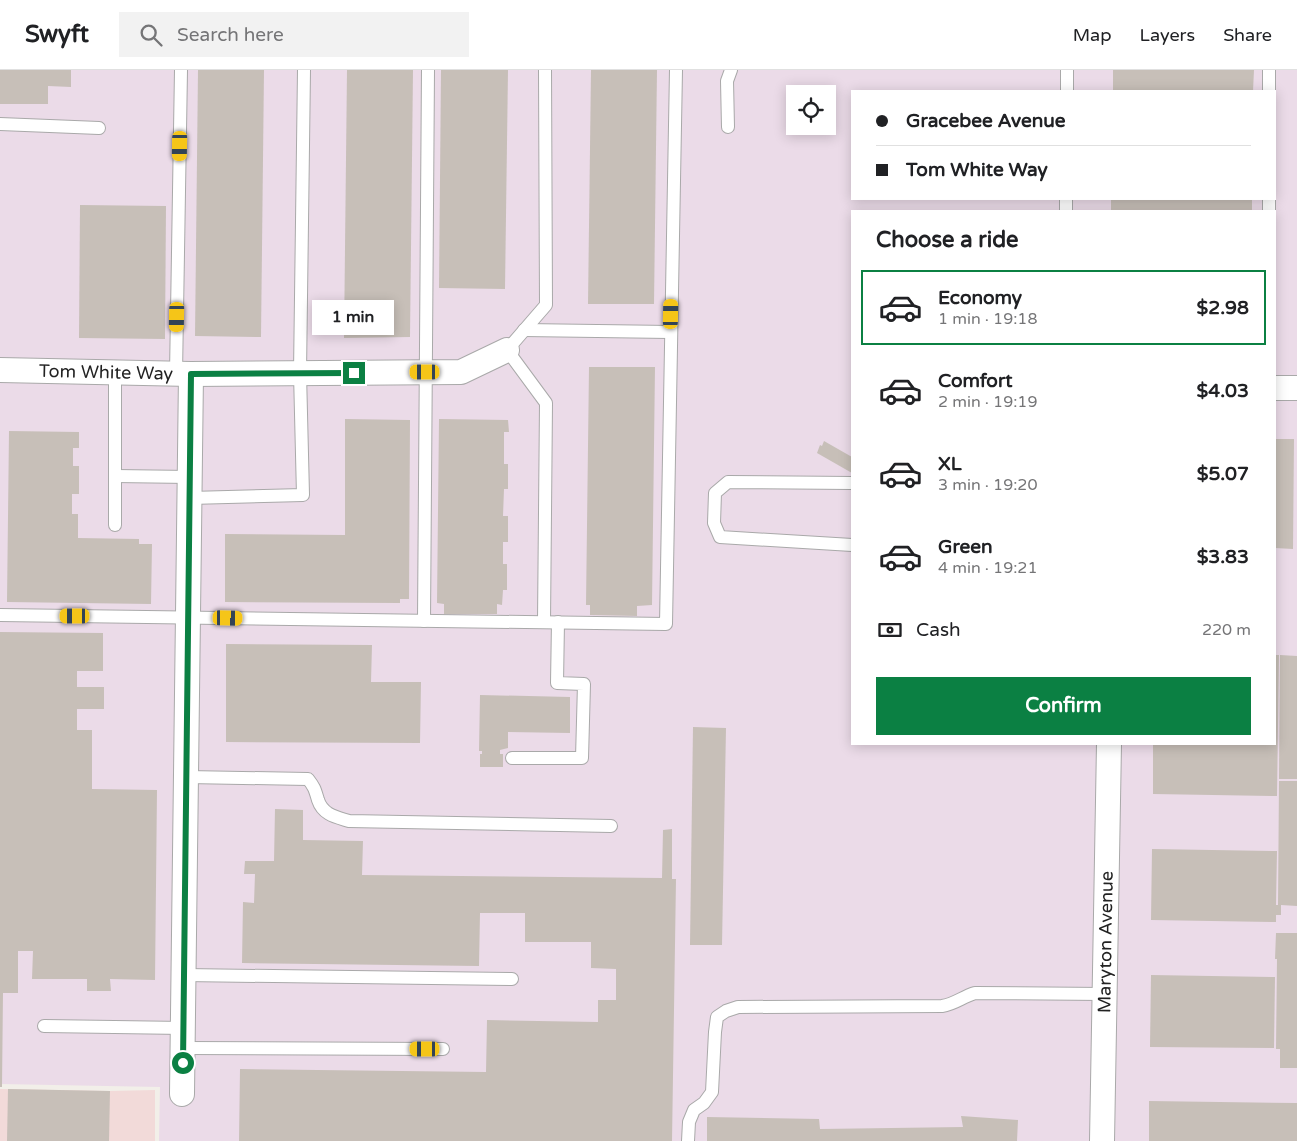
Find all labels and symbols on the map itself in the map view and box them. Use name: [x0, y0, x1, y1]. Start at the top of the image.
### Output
car: [172, 131, 187, 161]
car: [663, 299, 678, 329]
callout: 1 min: [313, 300, 395, 336]
car: [169, 302, 184, 332]
street label: Tom White Way: [39, 360, 174, 385]
route end: [343, 362, 365, 384]
car: [410, 365, 440, 380]
car: [60, 609, 90, 624]
car: [212, 610, 243, 626]
street label: Maryton Avenue: [1093, 871, 1118, 1013]
car: [410, 1042, 440, 1057]
route start: [172, 1052, 194, 1074]

